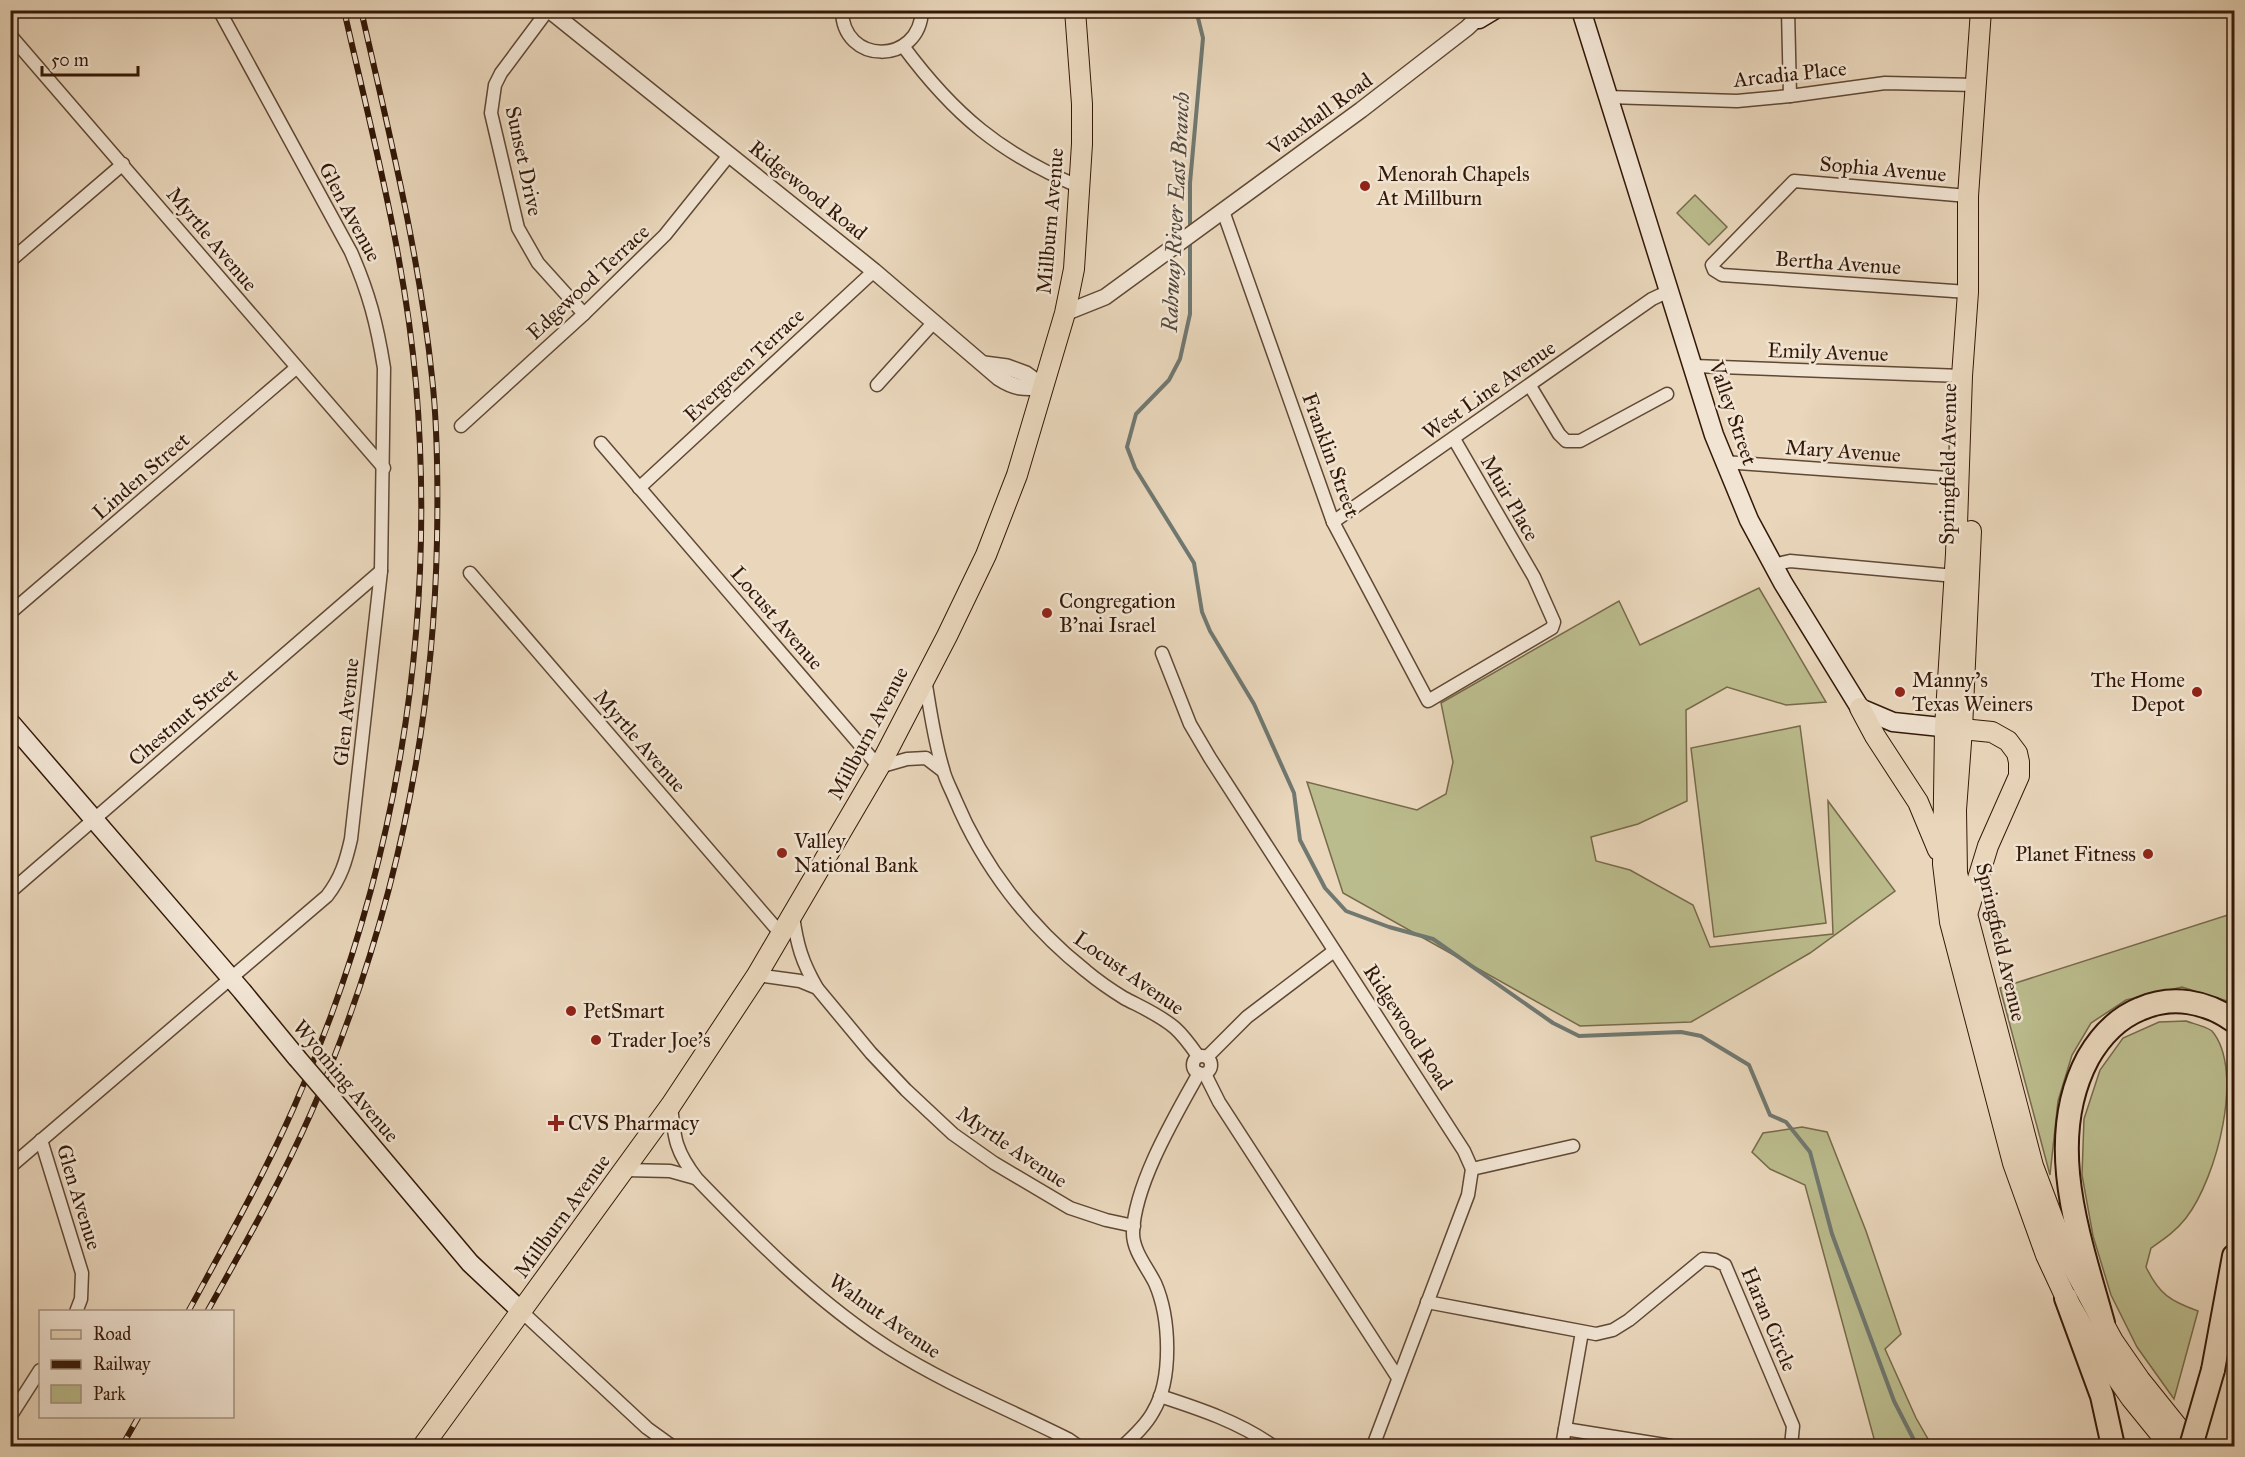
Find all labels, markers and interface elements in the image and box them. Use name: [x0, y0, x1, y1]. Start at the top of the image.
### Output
scale bar: [42, 39, 138, 77]
text: 50 m: [51, 49, 89, 71]
street label: Arcadia Place: [1731, 55, 1848, 93]
street label: Vauxhall Road: [1262, 67, 1378, 161]
water label: Rahway River East Branch: [1156, 91, 1195, 334]
street label: Sunset Drive: [500, 104, 548, 219]
street label: Ridgewood Road: [744, 134, 873, 246]
street label: Millburn Avenue: [1031, 146, 1069, 295]
street label: Sophia Avenue: [1819, 151, 1948, 188]
street label: Glen Avenue: [313, 158, 387, 266]
place label: Menorah Chapels At Millburn: [1376, 161, 1530, 211]
marker: Menorah Chapels At Millburn: [1358, 179, 1372, 193]
street label: Myrtle Avenue: [161, 182, 263, 297]
street label: Edgewood Terrace: [521, 218, 655, 345]
street label: Bertha Avenue: [1774, 246, 1902, 280]
street label: Evergreen Terrace: [678, 302, 810, 428]
street label: West Line Avenue: [1417, 334, 1561, 446]
street label: Emily Avenue: [1767, 337, 1889, 367]
street label: Valley Street: [1703, 357, 1763, 469]
street label: Springfield Avenue: [1934, 383, 1962, 545]
street label: Franklin Street: [1296, 389, 1366, 521]
street label: Linden Street: [87, 426, 195, 525]
street label: Mary Avenue: [1784, 434, 1902, 468]
street label: Muir Place: [1475, 450, 1545, 546]
street label: Locust Avenue: [725, 561, 829, 675]
place label: Congregation B'nai Israel: [1059, 588, 1176, 638]
marker: Congregation B'nai Israel: [1040, 606, 1054, 620]
street label: Glen Avenue: [327, 656, 365, 767]
street label: Chestnut Street: [123, 662, 243, 772]
street label: Millburn Avenue: [822, 662, 914, 804]
place label: Manny’s Texas Weiners: [1912, 667, 2033, 717]
place label: The Home Depot: [2091, 667, 2186, 717]
street label: Myrtle Avenue: [588, 684, 692, 798]
marker: Manny’s Texas Weiners: [1893, 685, 1907, 699]
marker: The Home Depot: [2190, 685, 2204, 699]
place label: Valley National Bank: [793, 828, 919, 878]
place label: Planet Fitness: [2015, 841, 2136, 867]
marker: Valley National Bank: [775, 846, 789, 860]
marker: Planet Fitness: [2141, 847, 2155, 861]
street label: Springfield Avenue: [1970, 860, 2032, 1024]
street label: Locust Avenue: [1069, 925, 1189, 1021]
street label: Ridgewood Road: [1358, 959, 1458, 1095]
place label: PetSmart: [583, 998, 665, 1024]
marker: PetSmart: [564, 1004, 578, 1018]
street label: Wyoming Avenue: [287, 1014, 405, 1148]
place label: Trader Joe's: [608, 1027, 711, 1053]
marker: Trader Joe's: [589, 1033, 603, 1047]
street label: Myrtle Avenue: [952, 1100, 1073, 1194]
place label: CVS Pharmacy: [568, 1110, 700, 1136]
marker: CVS Pharmacy: [549, 1116, 563, 1130]
street label: Glen Avenue: [51, 1141, 107, 1253]
street label: Millburn Avenue: [508, 1149, 616, 1283]
street label: Haran Circle: [1735, 1263, 1803, 1375]
street label: Walnut Avenue: [824, 1268, 946, 1364]
legend: [39, 1310, 234, 1418]
text: Road: [93, 1323, 131, 1345]
text: Railway: [93, 1353, 151, 1375]
text: Park: [93, 1383, 126, 1405]

